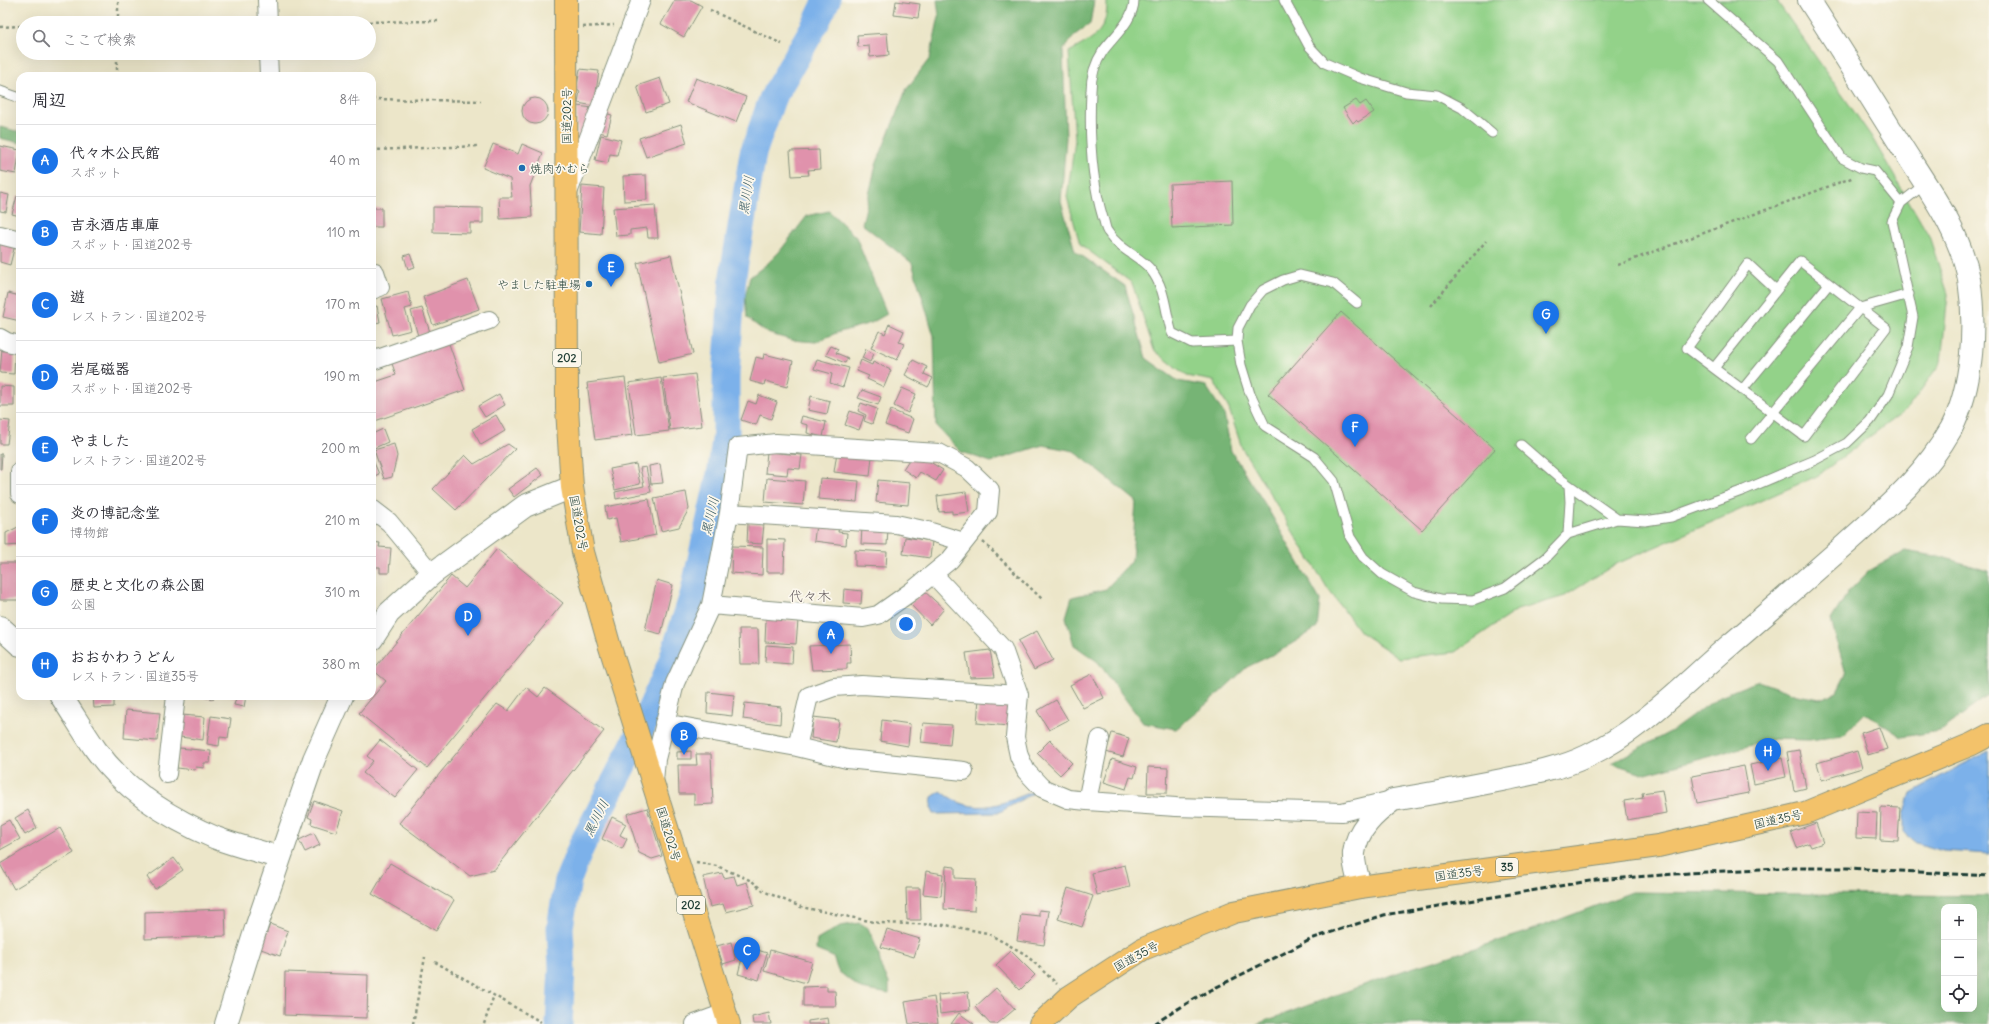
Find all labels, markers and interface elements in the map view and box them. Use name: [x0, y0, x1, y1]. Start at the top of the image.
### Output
search box: [16, 16, 376, 60]
icon: search: [30, 27, 52, 49]
text: ここで検索: [62, 30, 137, 49]
street label: 国道202号: [559, 87, 574, 145]
text: 周辺: [32, 89, 66, 111]
text: 8件: [340, 91, 360, 108]
text: 代々木公民館: [70, 143, 160, 162]
text: A: [41, 152, 49, 169]
text: 40 m: [329, 152, 360, 169]
place label: 焼肉かむら: [530, 161, 590, 176]
marker: 焼肉かむら: [517, 163, 527, 173]
text: スポット: [70, 164, 122, 181]
water label: 黒川川: [735, 174, 757, 216]
text: 吉永酒店車庫: [70, 215, 160, 234]
text: B: [41, 224, 49, 241]
text: 110 m: [327, 224, 360, 241]
text: スポット · 国道202号: [70, 236, 193, 253]
pin: E: [598, 254, 624, 287]
place label: やました駐車場: [497, 277, 581, 292]
marker: やました駐車場: [584, 279, 594, 289]
text: 遊: [70, 287, 85, 306]
text: C: [41, 296, 49, 313]
text: 170 m: [325, 296, 360, 313]
pin: G: [1533, 301, 1559, 334]
text: レストラン · 国道202号: [70, 308, 207, 325]
road number: 202: [553, 349, 581, 367]
text: 岩尾磁器: [70, 359, 130, 378]
text: D: [40, 368, 50, 385]
text: 190 m: [324, 368, 360, 385]
text: スポット · 国道202号: [70, 380, 193, 397]
pin: F: [1342, 414, 1368, 447]
text: やました: [70, 431, 130, 450]
text: E: [41, 440, 49, 457]
text: 200 m: [321, 440, 360, 457]
text: レストラン · 国道202号: [70, 452, 207, 469]
street label: 国道202号: [567, 494, 591, 552]
water label: 黒川川: [697, 495, 723, 537]
text: 炎の博記念堂: [70, 503, 160, 522]
text: F: [41, 512, 49, 529]
text: 210 m: [325, 512, 360, 529]
text: 博物館: [70, 524, 109, 541]
text: 歴史と文化の森公園: [70, 575, 205, 594]
text: G: [40, 584, 50, 601]
text: 310 m: [325, 584, 360, 601]
district label: 代々木: [789, 587, 831, 605]
text: 公園: [70, 596, 96, 613]
pin: D: [455, 603, 481, 636]
your location: [896, 614, 916, 634]
pin: A: [818, 621, 844, 654]
text: おおかわうどん: [70, 647, 176, 666]
text: H: [40, 656, 50, 673]
text: 380 m: [322, 656, 360, 673]
text: レストラン · 国道35号: [70, 668, 199, 685]
pin: B: [671, 722, 697, 755]
pin: H: [1755, 738, 1781, 771]
water label: 黒川川: [580, 797, 612, 839]
street label: 国道202号: [653, 805, 685, 863]
street label: 国道35号: [1752, 806, 1804, 832]
road number: 35: [1496, 858, 1518, 876]
street label: 国道35号: [1433, 862, 1485, 884]
road number: 202: [677, 896, 705, 914]
map controls: [1941, 904, 1977, 1012]
button: +: [1941, 904, 1977, 940]
pin: C: [734, 937, 760, 970]
street label: 国道35号: [1111, 937, 1161, 975]
button: −: [1941, 940, 1977, 976]
button: locate: [1941, 976, 1977, 1012]

